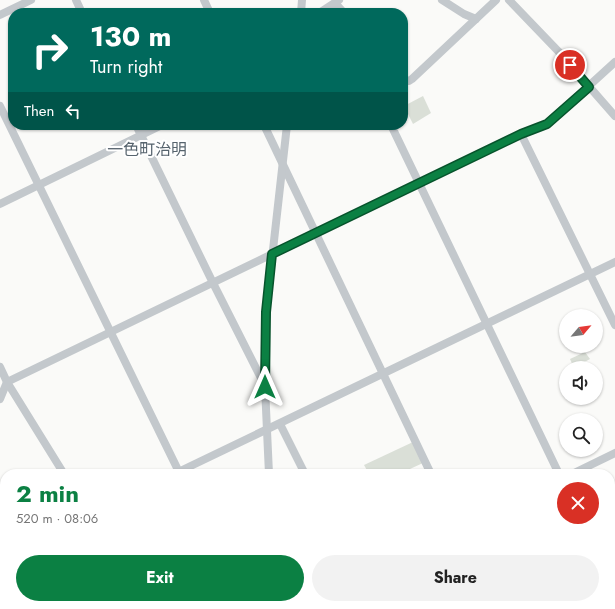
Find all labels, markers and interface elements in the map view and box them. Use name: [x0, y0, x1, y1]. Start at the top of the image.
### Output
text: 130 m: [90, 16, 172, 57]
icon: right: [24, 24, 76, 76]
pin: [553, 48, 587, 82]
text: Turn right: [90, 54, 162, 80]
icon: arrive: [559, 54, 581, 76]
text: Then: [24, 100, 54, 122]
icon: left: [62, 100, 84, 122]
district label: 一色町治明: [107, 138, 187, 161]
north arrow: [559, 309, 603, 353]
map controls: [559, 309, 603, 457]
button: sound: [559, 361, 603, 405]
position arrow: [244, 366, 286, 408]
button: search: [559, 413, 603, 457]
text: 2 min: [16, 476, 79, 511]
button: close: [557, 482, 599, 524]
text: 520 m · 08:06: [16, 509, 98, 528]
button: Exit: [16, 555, 304, 601]
button: Share: [312, 555, 599, 601]

